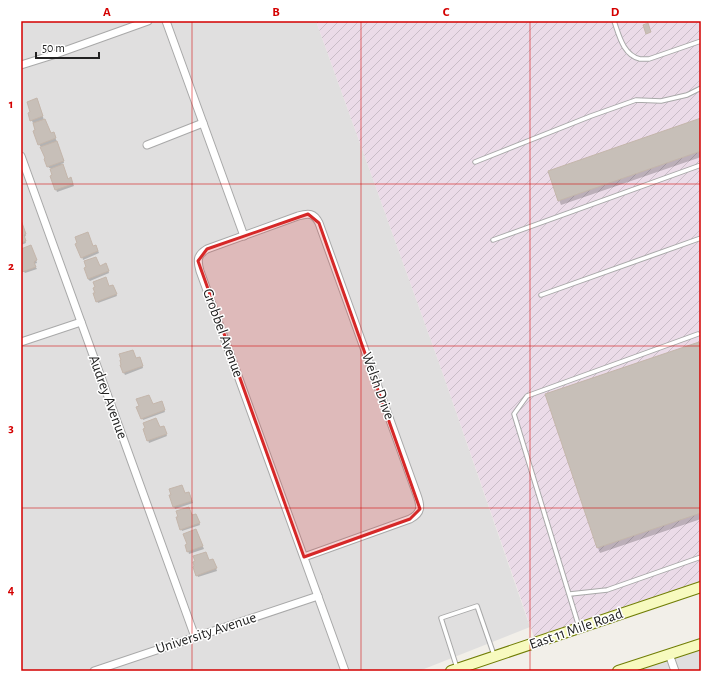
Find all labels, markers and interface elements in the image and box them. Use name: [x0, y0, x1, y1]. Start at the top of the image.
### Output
text: A: [103, 6, 111, 19]
text: B: [272, 6, 280, 19]
text: C: [443, 6, 450, 19]
text: D: [611, 6, 620, 19]
scale bar: [36, 34, 99, 60]
text: 50 m: [42, 42, 65, 54]
text: 1: [9, 98, 13, 111]
text: 2: [8, 260, 14, 273]
street label: Grobbel Avenue: [200, 287, 246, 379]
street label: Welsh Drive: [359, 350, 397, 422]
street label: Audrey Avenue: [86, 353, 130, 441]
text: 3: [8, 422, 14, 435]
text: 4: [8, 584, 15, 597]
street label: East 11 Mile Road: [527, 606, 625, 652]
street label: University Avenue: [154, 610, 258, 656]

